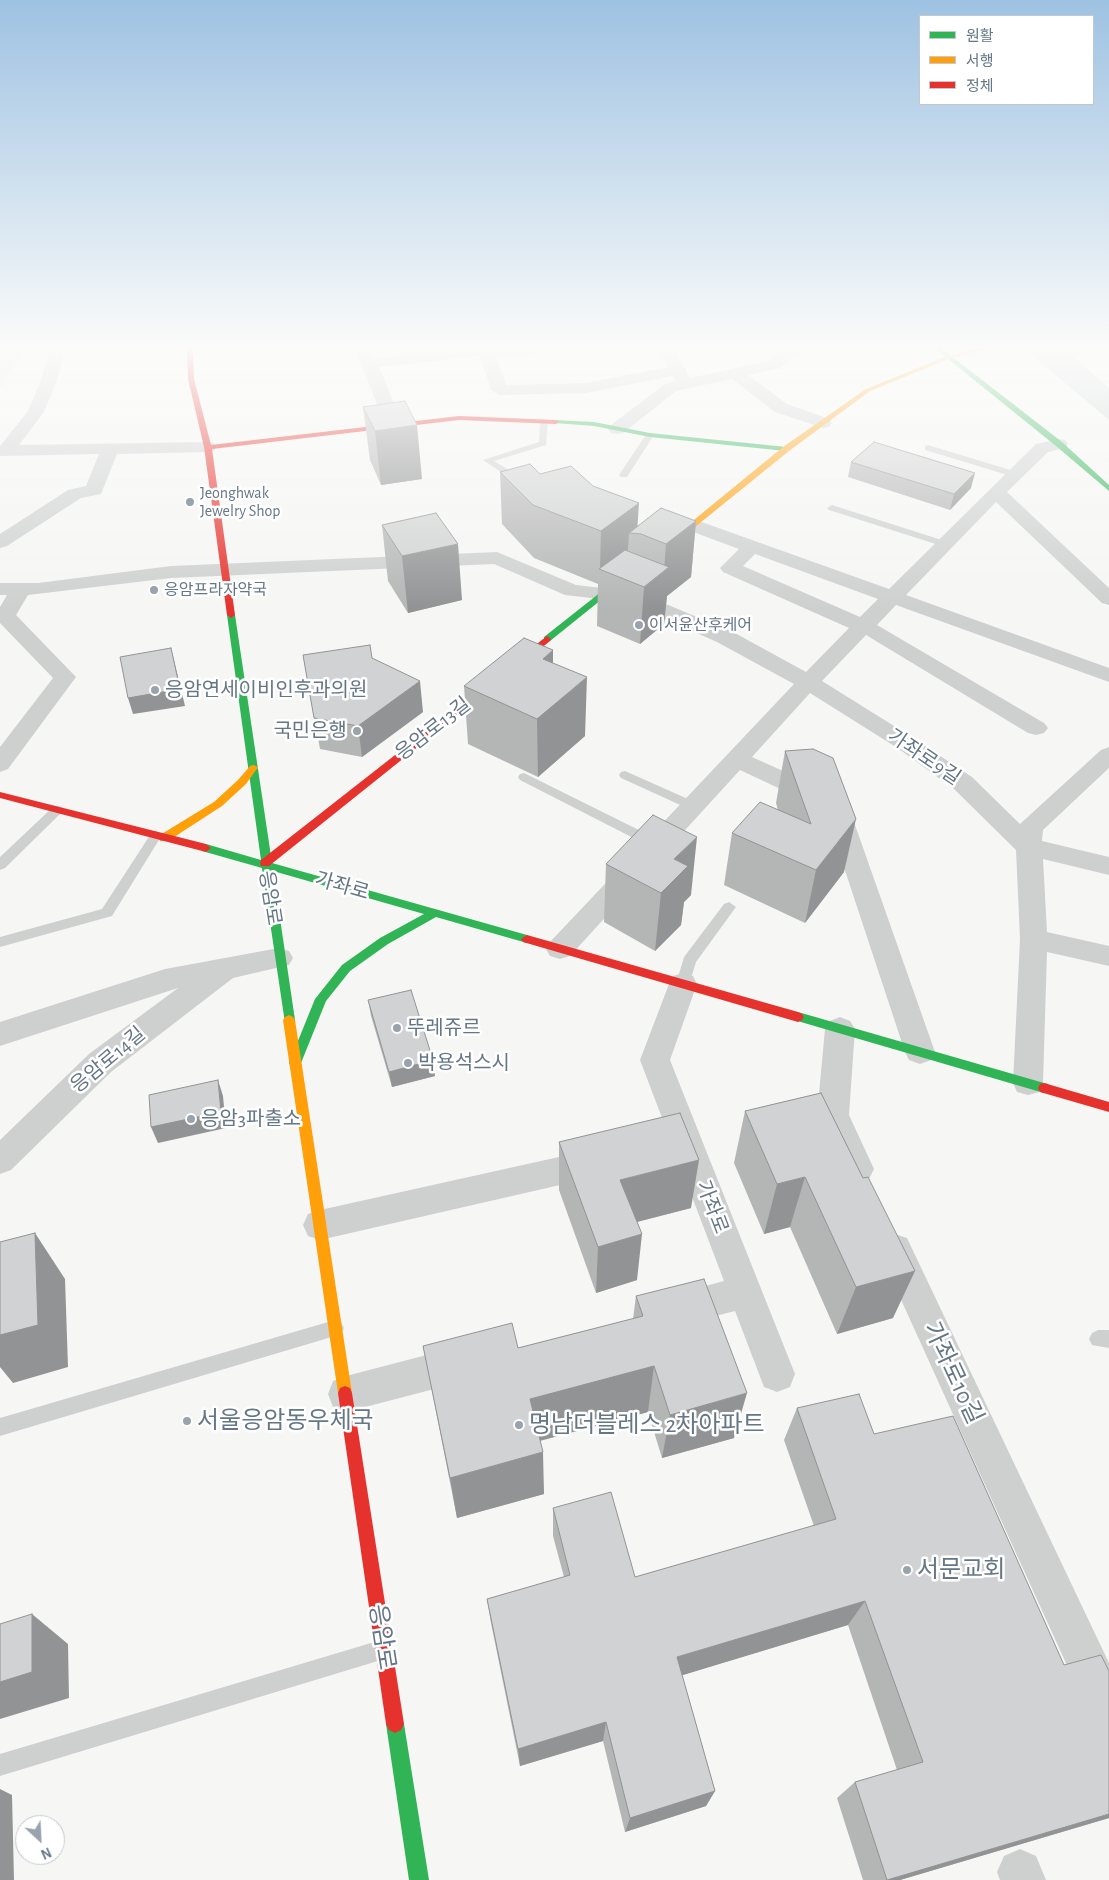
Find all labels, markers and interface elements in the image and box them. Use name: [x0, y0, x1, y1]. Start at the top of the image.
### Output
legend: [919, 15, 1094, 105]
text: 원활: [966, 29, 994, 44]
text: 서행: [966, 54, 994, 69]
text: 정체: [966, 79, 994, 94]
place label: Jeonghwak Jewelry Shop: [200, 483, 280, 521]
marker: Jeonghwak Jewelry Shop: [184, 496, 196, 508]
place label: 응암프라자약국: [164, 580, 267, 600]
marker: 응암프라자약국: [148, 584, 160, 596]
place label: 이서윤산후케어: [649, 615, 752, 635]
marker: 이서윤산후케어: [633, 619, 645, 631]
place label: 응암연세이비인후과의원: [165, 678, 367, 702]
marker: 응암연세이비인후과의원: [149, 684, 161, 696]
street label: 응암로13길: [391, 692, 475, 766]
place label: 국민은행: [273, 719, 347, 743]
street label: 가좌로9길: [883, 724, 965, 790]
marker: 국민은행: [351, 725, 363, 737]
street label: 가좌로: [312, 867, 372, 905]
street label: 응암로: [254, 869, 286, 927]
place label: 뚜레쥬르: [407, 1016, 481, 1040]
street label: 응암로14길: [66, 1022, 150, 1098]
marker: 뚜레쥬르: [391, 1022, 403, 1034]
place label: 박용석스시: [418, 1051, 510, 1075]
marker: 박용석스시: [402, 1057, 414, 1069]
place label: 응암3파출소: [201, 1107, 301, 1131]
marker: 응암3파출소: [185, 1113, 197, 1125]
street label: 가좌로: [691, 1177, 733, 1237]
street label: 가좌로10길: [917, 1317, 989, 1429]
place label: 서울응암동우체국: [197, 1407, 374, 1435]
place label: 명남더블레스 2차아파트: [529, 1411, 765, 1439]
marker: 서울응암동우체국: [181, 1415, 193, 1427]
marker: 명남더블레스 2차아파트: [513, 1419, 525, 1431]
place label: 서문교회: [917, 1556, 1005, 1584]
marker: 서문교회: [901, 1564, 913, 1576]
street label: 응암로: [363, 1602, 401, 1672]
north arrow: [15, 1815, 65, 1865]
text: N: [39, 1844, 53, 1861]

